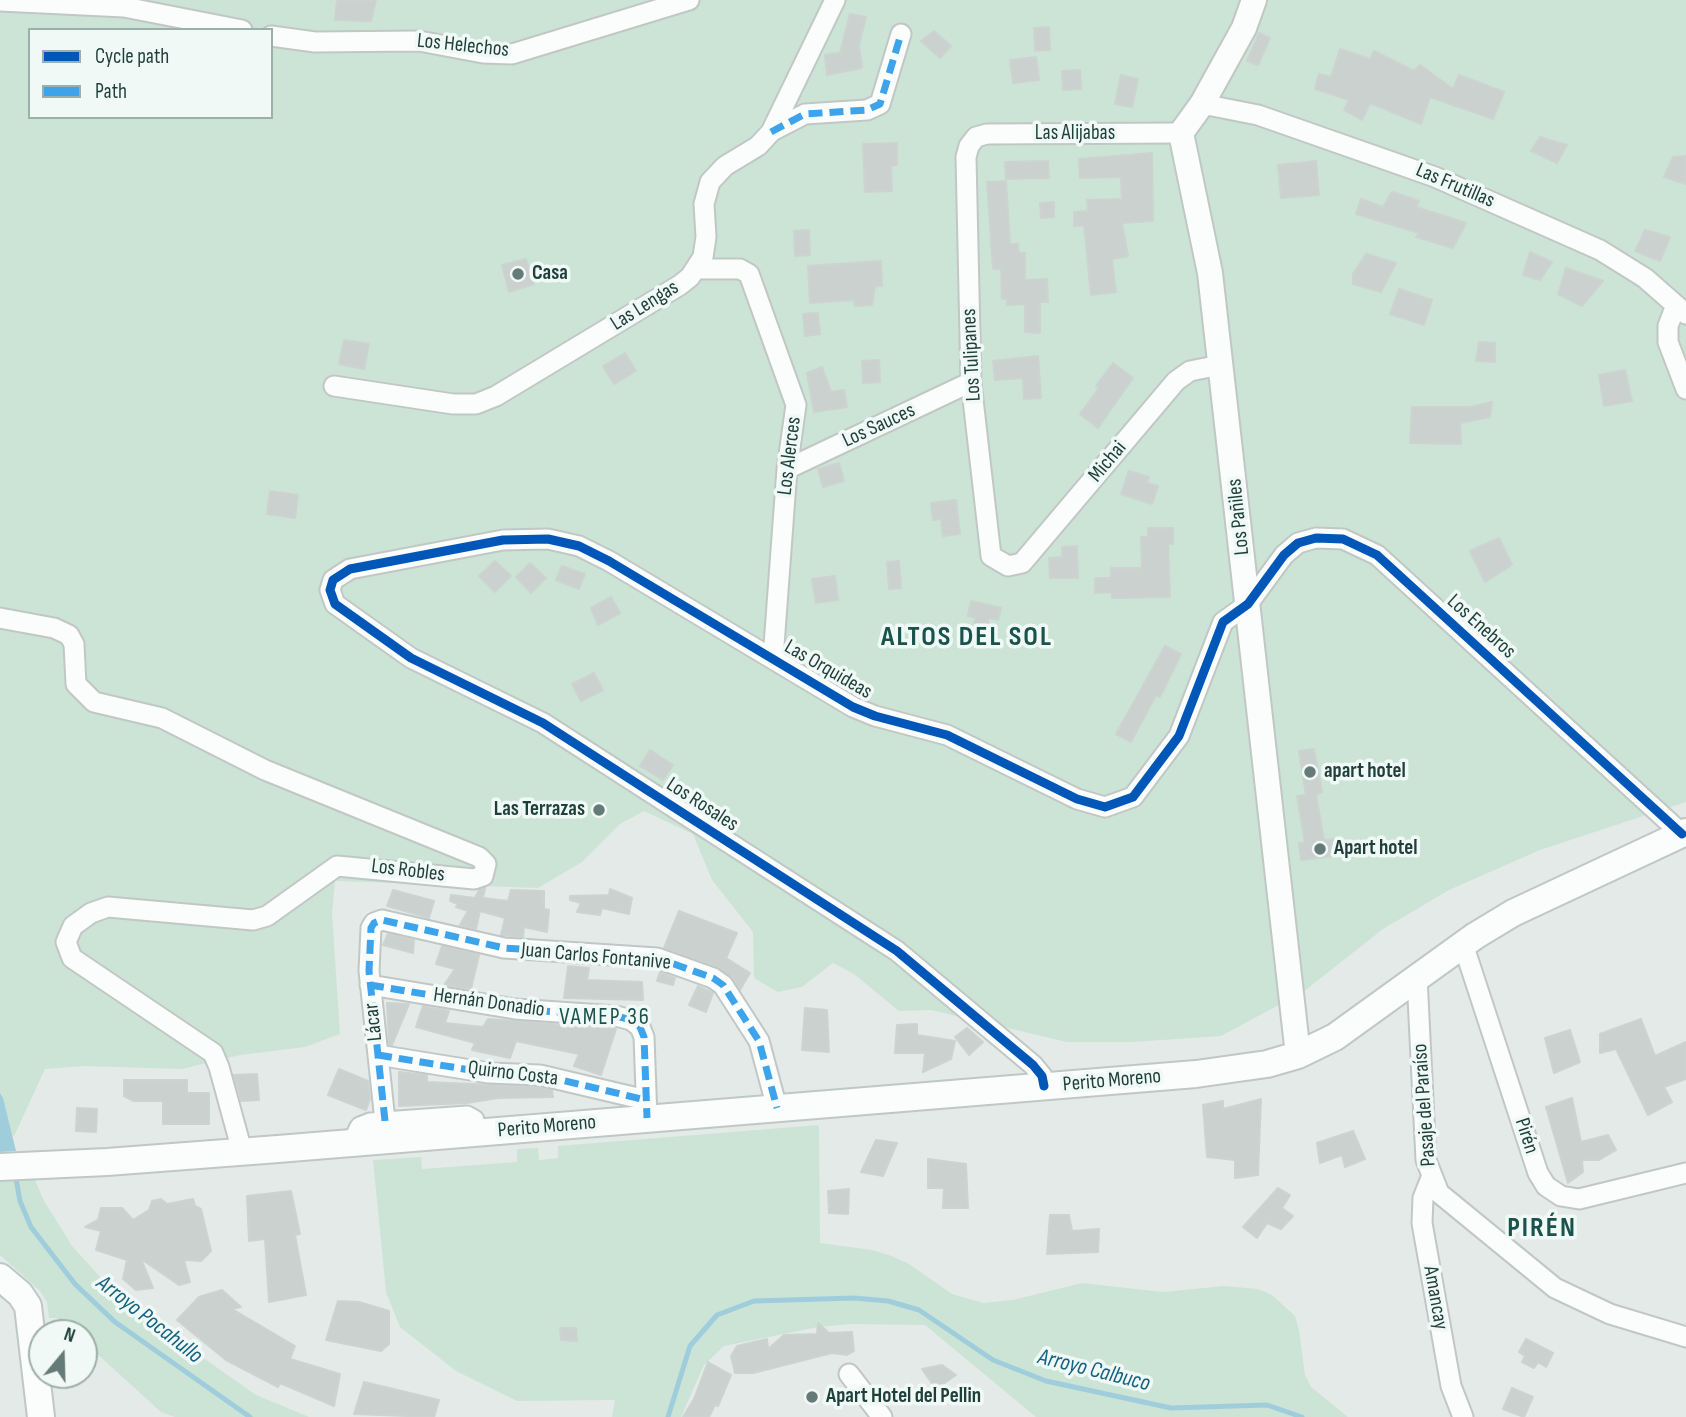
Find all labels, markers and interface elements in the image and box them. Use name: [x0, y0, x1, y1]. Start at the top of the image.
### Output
legend: [28, 28, 273, 119]
street label: Los Helechos: [416, 29, 510, 63]
text: Cycle path: [95, 44, 169, 69]
text: Path: [95, 79, 127, 104]
street label: Las Alijabas: [1035, 121, 1115, 147]
street label: Las Frutillas: [1412, 158, 1498, 214]
place label: Casa: [532, 261, 568, 287]
marker: Casa: [510, 266, 526, 282]
street label: Las Lengas: [606, 275, 684, 337]
street label: Los Tulipanes: [957, 308, 987, 402]
street label: Los Sauces: [839, 398, 919, 454]
street label: Los Alerces: [773, 415, 807, 497]
street label: Michai: [1084, 436, 1132, 488]
street label: Los Pañiles: [1222, 478, 1256, 556]
street label: Los Enebros: [1441, 590, 1521, 664]
district label: ALTOS DEL SOL: [883, 621, 1051, 655]
street label: Las Orquideas: [780, 635, 876, 705]
place label: apart hotel: [1324, 759, 1406, 785]
marker: apart hotel: [1302, 764, 1318, 780]
street label: Los Rosales: [661, 772, 743, 838]
place label: Las Terrazas: [494, 797, 585, 823]
marker: Las Terrazas: [591, 802, 607, 818]
place label: Apart hotel: [1334, 836, 1418, 862]
marker: Apart hotel: [1312, 841, 1328, 857]
street label: Los Robles: [370, 854, 446, 888]
street label: Juan Carlos Fontanive: [520, 938, 672, 976]
street label: Hernán Donadio: [432, 983, 546, 1023]
street label: Lácar: [359, 1002, 389, 1042]
district label: VAMEP 36: [560, 1004, 650, 1032]
street label: Pasaje del Paraíso: [1408, 1043, 1442, 1167]
street label: Quirno Costa: [466, 1056, 560, 1092]
street label: Perito Moreno: [1062, 1064, 1162, 1098]
street label: Perito Moreno: [497, 1110, 597, 1144]
street label: Pirén: [1508, 1115, 1544, 1157]
district label: PIRÉN: [1508, 1212, 1576, 1246]
street label: Amancay: [1417, 1264, 1453, 1332]
water label: Arroyo Pocahullo: [90, 1270, 208, 1370]
north arrow: [28, 1319, 98, 1389]
text: N: [61, 1323, 78, 1348]
water label: Arroyo Calbuco: [1035, 1344, 1153, 1398]
place label: Apart Hotel del Pellin: [826, 1384, 981, 1410]
marker: Apart Hotel del Pellin: [804, 1389, 820, 1405]

